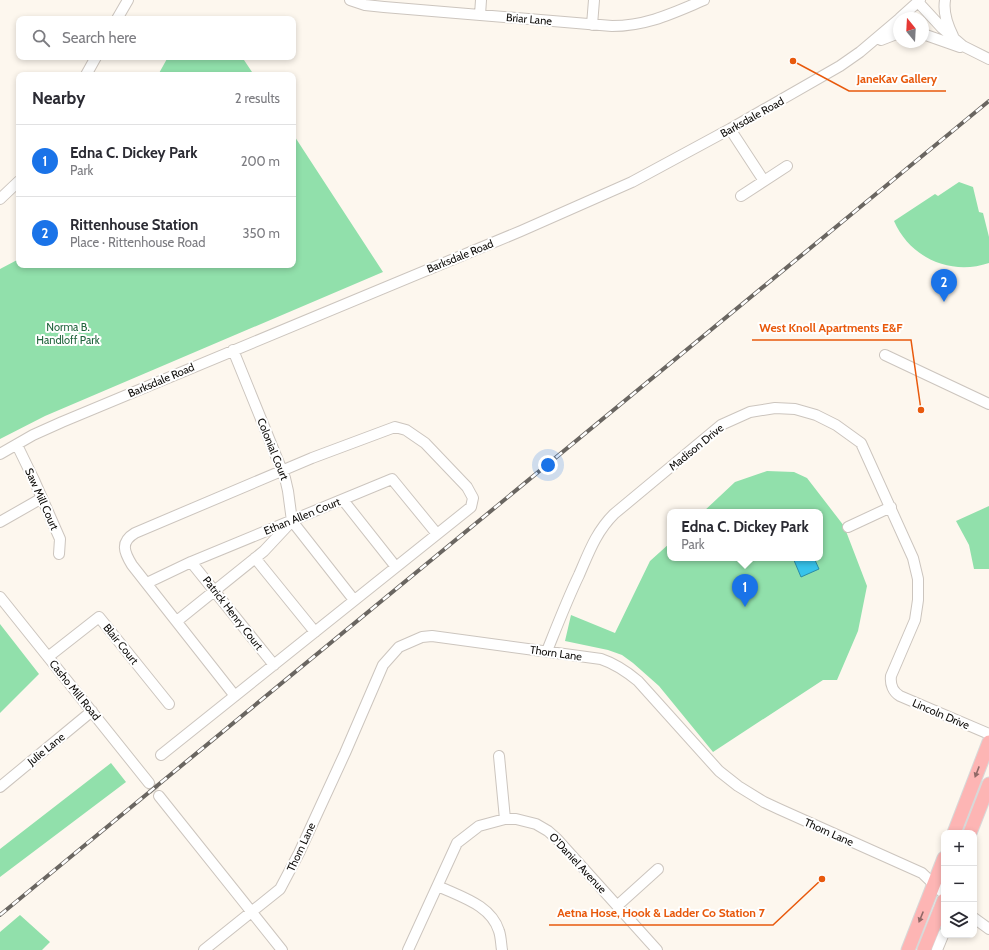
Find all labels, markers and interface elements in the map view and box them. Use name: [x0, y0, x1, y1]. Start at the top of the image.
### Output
street label: Briar Lane: [505, 10, 553, 28]
north arrow: [893, 12, 929, 48]
search box: [16, 16, 296, 60]
icon: search: [30, 27, 52, 49]
text: Search here: [62, 29, 137, 47]
callout: JaneKav Gallery: [849, 67, 946, 91]
text: JaneKav Gallery: [856, 71, 938, 86]
text: Nearby: [32, 88, 85, 108]
text: 2 results: [235, 90, 280, 106]
street label: Barksdale Road: [718, 94, 786, 140]
text: Edna C. Dickey Park: [70, 144, 197, 162]
text: 1: [43, 153, 47, 169]
text: 200 m: [241, 153, 280, 169]
text: Park: [70, 162, 93, 178]
text: Rittenhouse Station: [70, 216, 198, 234]
text: 2: [42, 225, 48, 241]
text: 350 m: [243, 225, 280, 241]
text: Place · Rittenhouse Road: [70, 234, 205, 250]
street label: Barksdale Road: [425, 236, 495, 276]
pin: 2: [931, 269, 957, 302]
callout: West Knoll Apartments E&F: [752, 316, 911, 340]
park label: Norma B. Handloff Park: [36, 320, 100, 347]
text: West Knoll Apartments E&F: [759, 320, 903, 335]
street label: Barksdale Road: [126, 360, 196, 400]
street label: Colonial Court: [254, 416, 292, 482]
street label: Madison Drive: [666, 420, 727, 473]
your location: [538, 455, 558, 475]
street label: Saw Mill Court: [22, 466, 62, 532]
street label: Ethan Allen Court: [262, 494, 343, 538]
popup: [667, 509, 823, 561]
text: Edna C. Dickey Park: [681, 518, 809, 536]
text: Park: [681, 536, 705, 552]
street label: Patrick Henry Court: [200, 573, 266, 653]
pin: 1: [732, 574, 758, 607]
street label: Blair Court: [100, 621, 142, 667]
street label: Thorn Lane: [529, 642, 583, 664]
street label: Casho Mill Road: [46, 657, 104, 723]
street label: Lincoln Drive: [910, 696, 972, 732]
street label: Julie Lane: [24, 729, 68, 769]
one-way arrow: [974, 767, 980, 779]
street label: Thorn Lane: [802, 815, 856, 849]
street label: Thorn Lane: [284, 820, 319, 874]
street label: O'Daniel Avenue: [546, 830, 610, 896]
map controls: [941, 830, 977, 938]
button: +: [941, 830, 977, 866]
button: −: [941, 866, 977, 902]
callout: Aetna Hose, Hook & Ladder Co Station 7: [549, 901, 773, 925]
button: layers: [941, 902, 977, 938]
text: Aetna Hose, Hook & Ladder Co Station 7: [557, 905, 766, 920]
one-way arrow: [917, 912, 923, 924]

